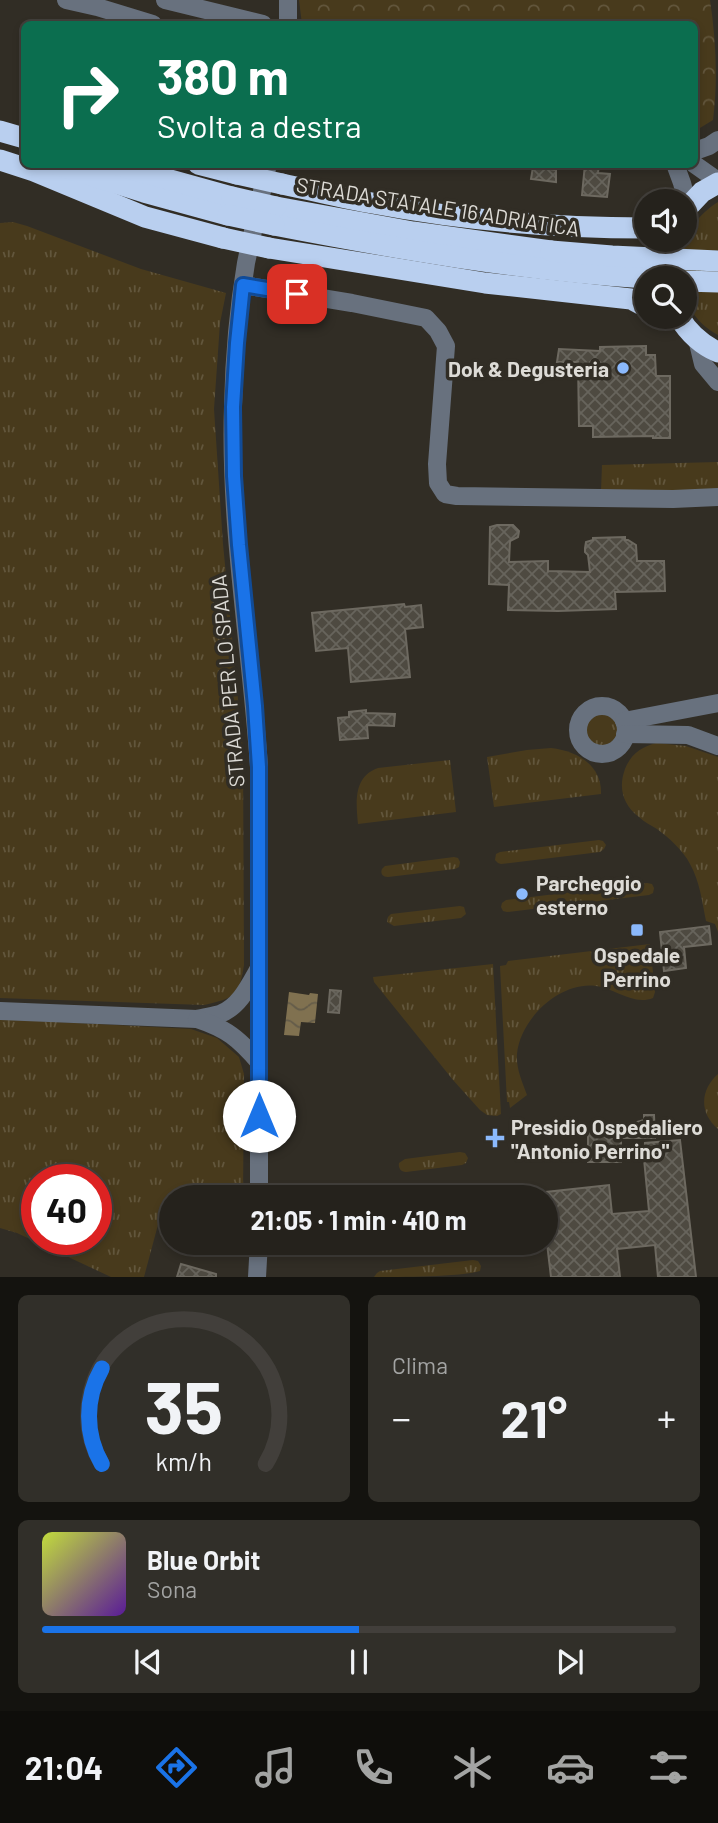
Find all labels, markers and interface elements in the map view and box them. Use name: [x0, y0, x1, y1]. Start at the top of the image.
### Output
text: 380 m: [157, 46, 289, 105]
icon: right: [42, 49, 133, 140]
text: Svolta a destra: [157, 106, 361, 144]
street label: STRADA STATALE 16 ADRIATICA: [295, 171, 582, 241]
map controls: [634, 189, 697, 329]
button: sound: [634, 189, 697, 252]
pin: [267, 264, 327, 324]
button: search: [634, 266, 697, 329]
icon: arrive: [278, 275, 316, 313]
place label: Dok & Degusteria: [448, 356, 609, 381]
marker: Dok & Degusteria: [615, 360, 631, 376]
street label: STRADA PER LO SPADA: [205, 574, 249, 788]
place label: Parcheggio esterno: [536, 870, 642, 919]
marker: Parcheggio esterno: [514, 886, 530, 902]
marker: Ospedale Perrino: [629, 922, 645, 938]
place label: Ospedale Perrino: [594, 942, 680, 991]
position arrow: [222, 1079, 296, 1153]
place label: Presidio Ospedaliero "Antonio Perrino": [511, 1114, 703, 1163]
marker: Presidio Ospedaliero "Antonio Perrino": [485, 1128, 505, 1148]
speed limit sign: 40: [21, 1164, 112, 1255]
text: 21:05 · 1 min · 410 m: [250, 1204, 467, 1235]
text: Clima: [392, 1351, 448, 1379]
text: 35: [145, 1362, 223, 1450]
text: 21°: [501, 1386, 567, 1448]
text: −: [392, 1394, 411, 1440]
text: +: [657, 1394, 676, 1440]
text: km/h: [156, 1446, 212, 1476]
text: Blue Orbit: [147, 1544, 260, 1575]
text: Sona: [147, 1575, 197, 1603]
icon: previous: [129, 1643, 167, 1681]
icon: pause: [340, 1643, 378, 1681]
icon: next: [551, 1643, 589, 1681]
icon: directions: [152, 1743, 201, 1792]
icon: music: [251, 1743, 300, 1792]
icon: phone: [349, 1743, 398, 1792]
icon: climate: [448, 1743, 497, 1792]
icon: car: [546, 1743, 595, 1792]
icon: filters: [644, 1743, 693, 1792]
text: 21:04: [25, 1748, 103, 1786]

